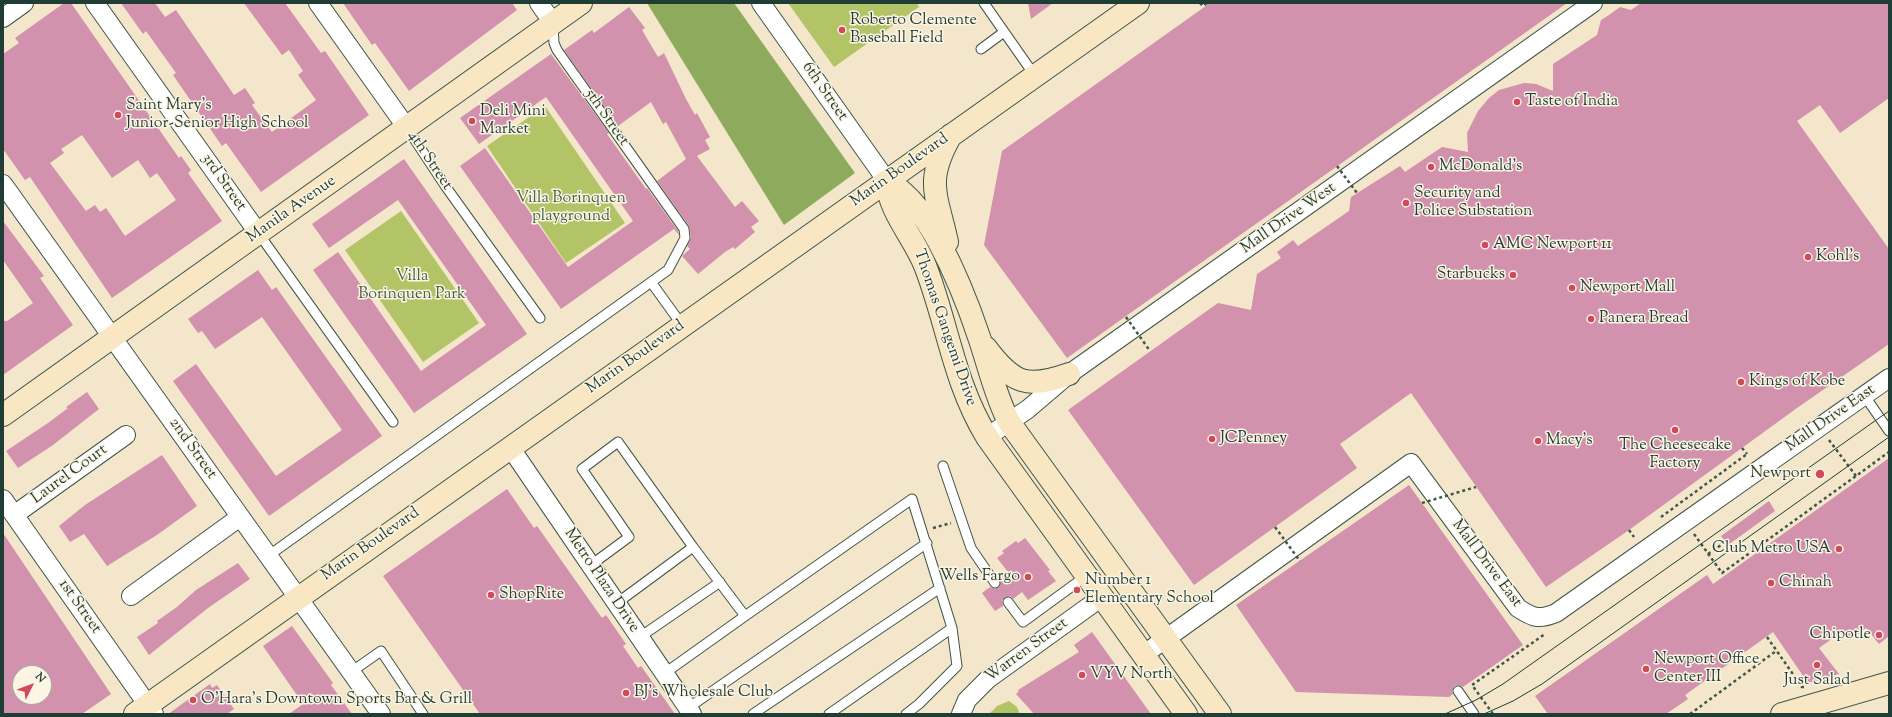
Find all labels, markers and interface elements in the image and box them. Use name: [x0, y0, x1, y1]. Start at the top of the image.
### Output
place label: Roberto Clemente Baseball Field: [850, 11, 977, 49]
marker: Roberto Clemente Baseball Field: [837, 25, 847, 35]
street label: 6th Street: [797, 59, 851, 125]
street label: 5th Street: [579, 86, 633, 150]
place label: Taste of India: [1525, 92, 1618, 112]
place label: Saint Mary's Junior-Senior High School: [126, 96, 309, 134]
marker: Taste of India: [1512, 97, 1522, 107]
place label: Deli Mini Market: [480, 102, 546, 140]
marker: Saint Mary's Junior-Senior High School: [113, 110, 123, 120]
marker: Deli Mini Market: [467, 116, 477, 126]
street label: 4th Street: [402, 128, 456, 194]
street label: Marin Boulevard: [847, 130, 953, 212]
street label: 3rd Street: [196, 150, 250, 216]
place label: McDonald's: [1439, 157, 1522, 177]
marker: McDonald's: [1426, 162, 1436, 172]
street label: Manila Avenue: [244, 172, 340, 248]
street label: Mall Drive West: [1238, 179, 1340, 259]
place label: Security and Police Substation: [1414, 184, 1532, 222]
park label: Villa Borinquen playground: [516, 189, 626, 227]
marker: Security and Police Substation: [1401, 198, 1411, 208]
place label: AMC Newport 11: [1493, 235, 1612, 255]
marker: AMC Newport 11: [1480, 240, 1490, 250]
street label: Thomas Gangemi Drive: [908, 247, 980, 409]
place label: Kohl's: [1816, 247, 1859, 267]
marker: Kohl's: [1803, 252, 1813, 262]
place label: Starbucks: [1437, 265, 1505, 285]
park label: Villa Borinquen Park: [358, 267, 466, 305]
marker: Starbucks: [1508, 270, 1518, 280]
place label: Newport Mall: [1580, 278, 1675, 298]
marker: Newport Mall: [1567, 283, 1577, 293]
place label: Panera Bread: [1599, 309, 1688, 329]
marker: Panera Bread: [1586, 314, 1596, 324]
street label: Marin Boulevard: [583, 317, 689, 399]
place label: Kings of Kobe: [1749, 372, 1845, 392]
marker: Kings of Kobe: [1736, 377, 1746, 387]
street label: Mall Drive East: [1782, 381, 1880, 457]
street label: 2nd Street: [164, 415, 220, 483]
marker: The Cheesecake Factory: [1670, 425, 1680, 435]
place label: JCPenney: [1220, 429, 1287, 449]
place label: Macy's: [1546, 431, 1593, 451]
marker: JCPenney: [1207, 434, 1217, 444]
marker: Macy's: [1533, 436, 1543, 446]
place label: The Cheesecake Factory: [1619, 436, 1731, 474]
street label: Laurel Court: [28, 441, 112, 509]
place label: Newport: [1750, 464, 1811, 484]
marker: Newport: [1814, 468, 1826, 480]
street label: Marin Boulevard: [318, 504, 424, 586]
street label: Mall Drive East: [1447, 516, 1525, 612]
street label: Metro Plaza Drive: [559, 525, 643, 637]
place label: Club Metro USA: [1712, 539, 1831, 559]
marker: Club Metro USA: [1834, 544, 1844, 554]
place label: Wells Fargo: [940, 567, 1020, 587]
place label: Number 1 Elementary School: [1085, 571, 1214, 609]
marker: Wells Fargo: [1023, 572, 1033, 582]
place label: Chinah: [1779, 573, 1832, 593]
street label: 1st Street: [53, 576, 105, 638]
marker: Chinah: [1766, 578, 1776, 588]
place label: ShopRite: [499, 585, 564, 605]
marker: Number 1 Elementary School: [1072, 585, 1082, 595]
marker: ShopRite: [486, 590, 496, 600]
street label: Warren Street: [982, 615, 1072, 687]
place label: Chipotle: [1809, 625, 1871, 645]
marker: Chipotle: [1874, 630, 1884, 640]
place label: Newport Office Center III: [1654, 650, 1759, 688]
marker: Just Salad: [1812, 660, 1822, 670]
marker: Newport Office Center III: [1641, 664, 1651, 674]
north arrow: [12, 665, 52, 705]
place label: VYV North: [1090, 665, 1173, 685]
text: N: [31, 669, 49, 686]
marker: VYV North: [1077, 670, 1087, 680]
place label: Just Salad: [1784, 671, 1850, 691]
place label: BJ's Wholesale Club: [634, 683, 773, 703]
marker: BJ's Wholesale Club: [621, 688, 631, 698]
place label: O'Hara's Downtown Sports Bar & Grill: [201, 690, 472, 710]
marker: O'Hara's Downtown Sports Bar & Grill: [188, 695, 198, 705]

